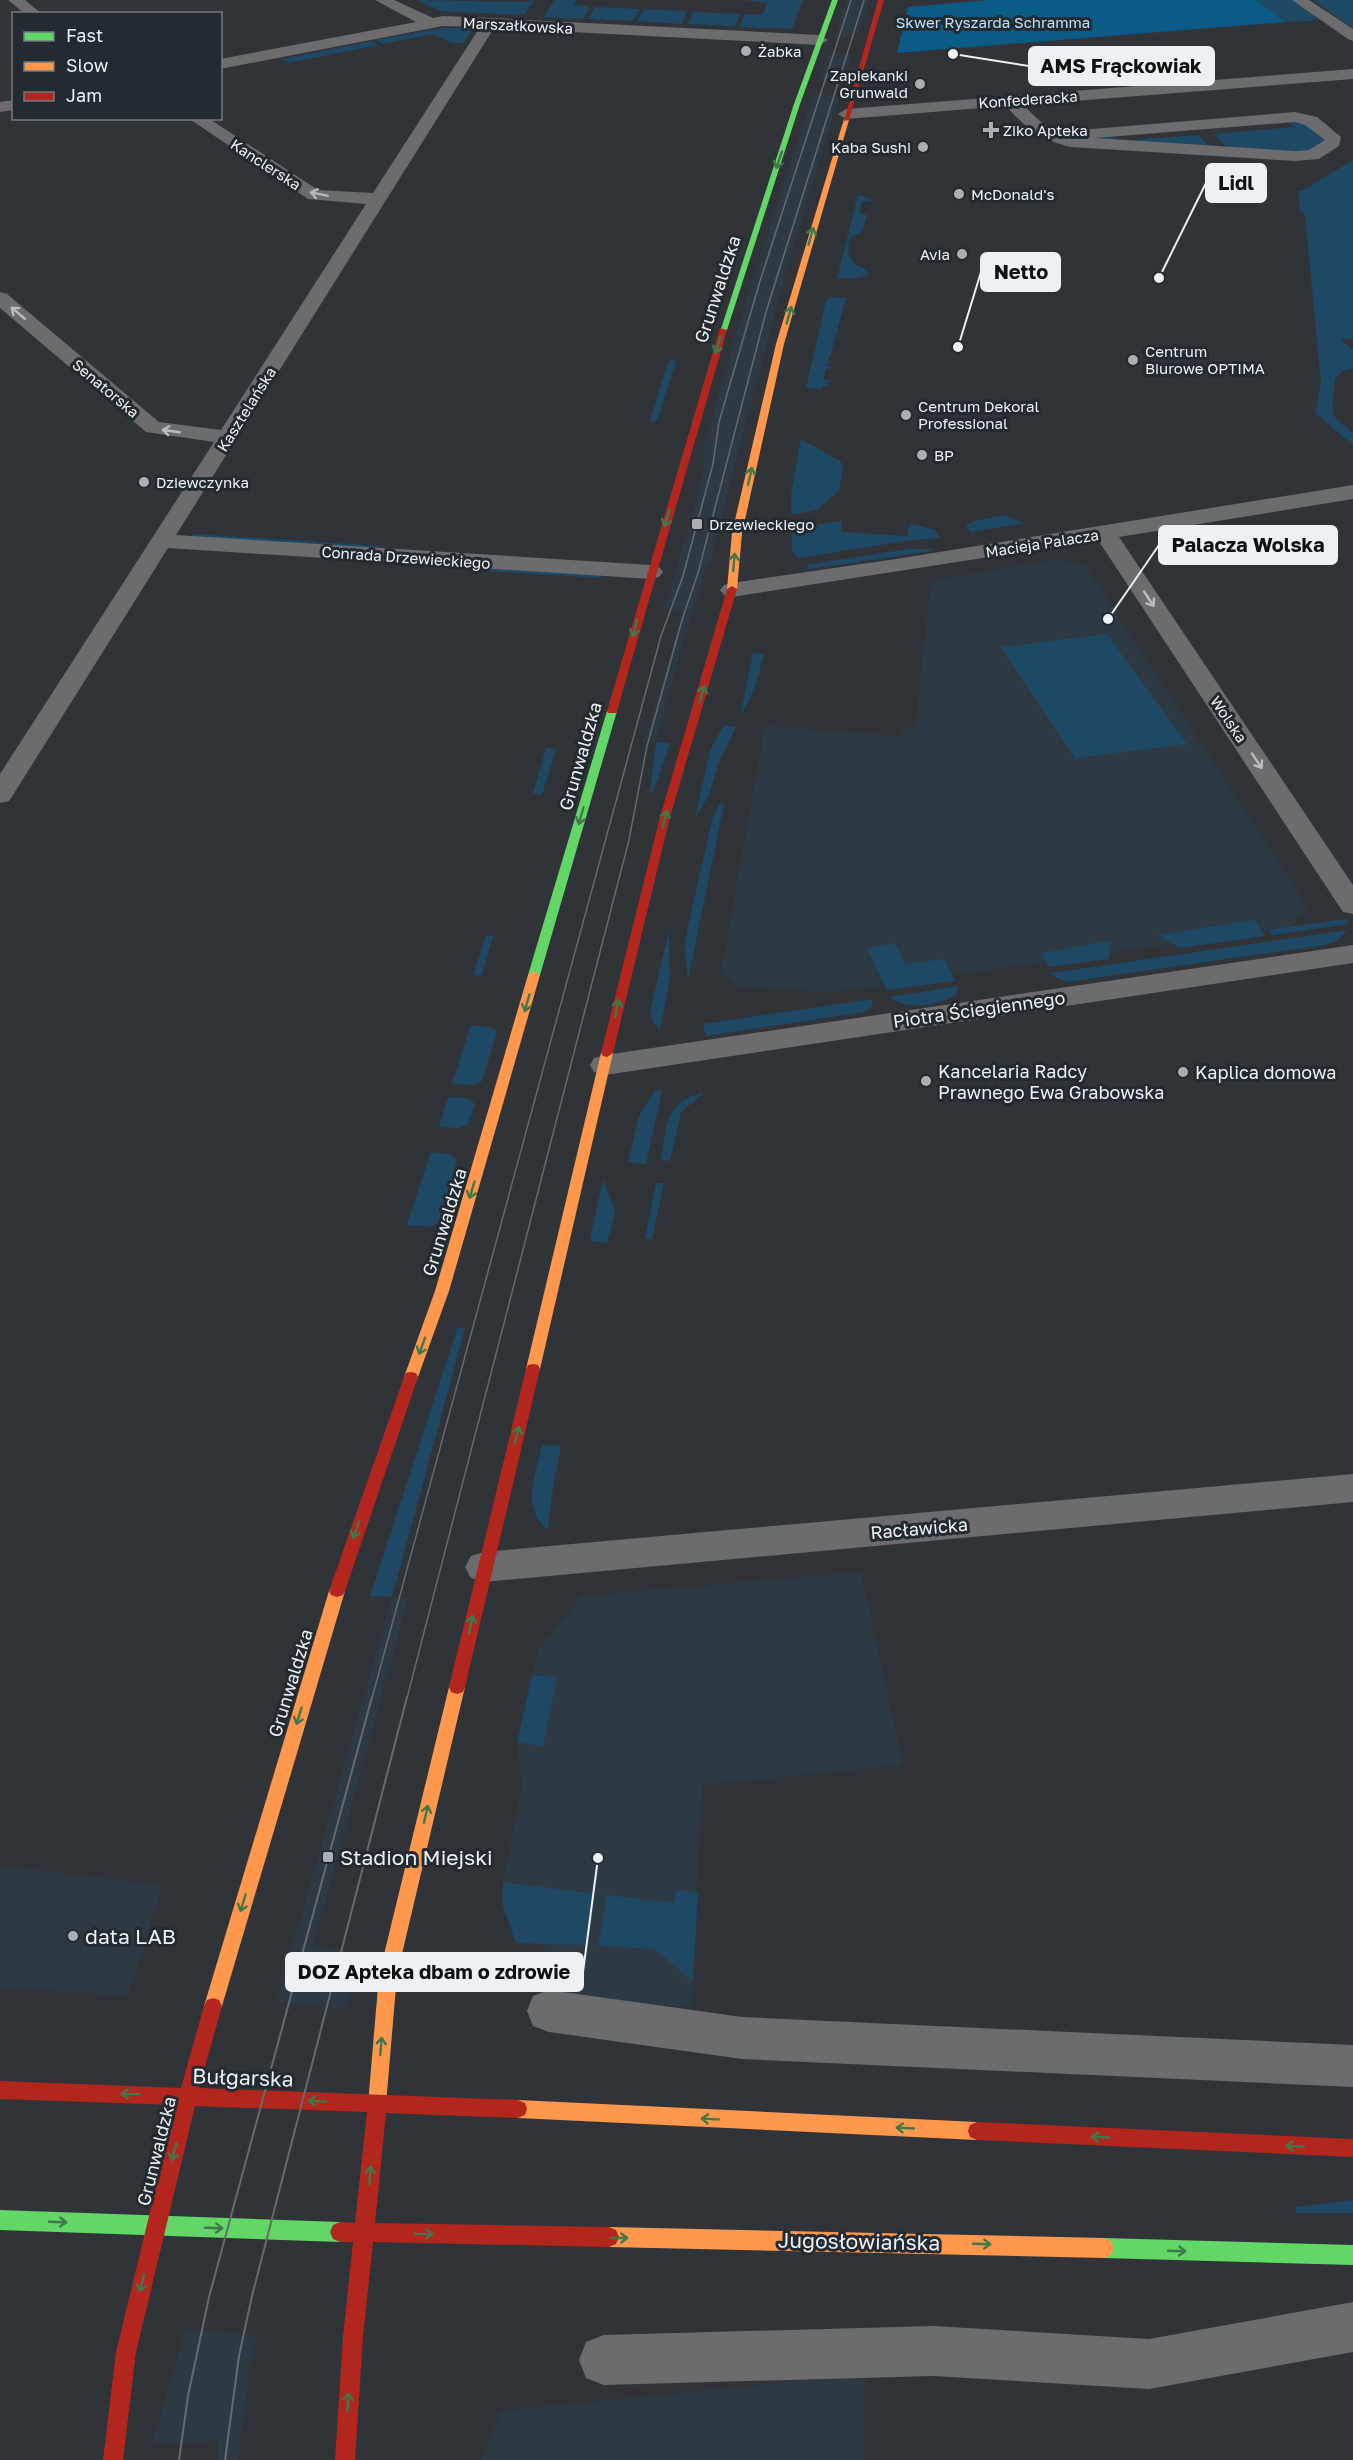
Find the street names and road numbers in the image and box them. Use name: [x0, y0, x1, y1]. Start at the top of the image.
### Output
street label: Marszałkowska: [462, 13, 574, 37]
street label: Konfederacka: [978, 87, 1078, 111]
street label: Kanclerska: [228, 135, 304, 193]
street label: Grunwaldzka: [689, 232, 745, 346]
street label: Senatorska: [69, 355, 143, 421]
street label: Kasztelańska: [213, 363, 279, 455]
street label: Macieja Palacza: [984, 525, 1100, 561]
street label: Conrada Drzewieckiego: [321, 542, 491, 572]
street label: Wolska: [1207, 692, 1251, 746]
street label: Grunwaldzka: [554, 699, 606, 813]
street label: Piotra Ściegiennego: [892, 986, 1066, 1032]
street label: Grunwaldzka: [417, 1165, 471, 1279]
street label: Racławicka: [869, 1513, 969, 1543]
street label: Grunwaldzka: [263, 1626, 317, 1740]
street label: Bułgarska: [192, 2062, 294, 2092]
street label: Grunwaldzka: [132, 2094, 180, 2208]
street label: Jugosłowiańska: [778, 2227, 940, 2255]

